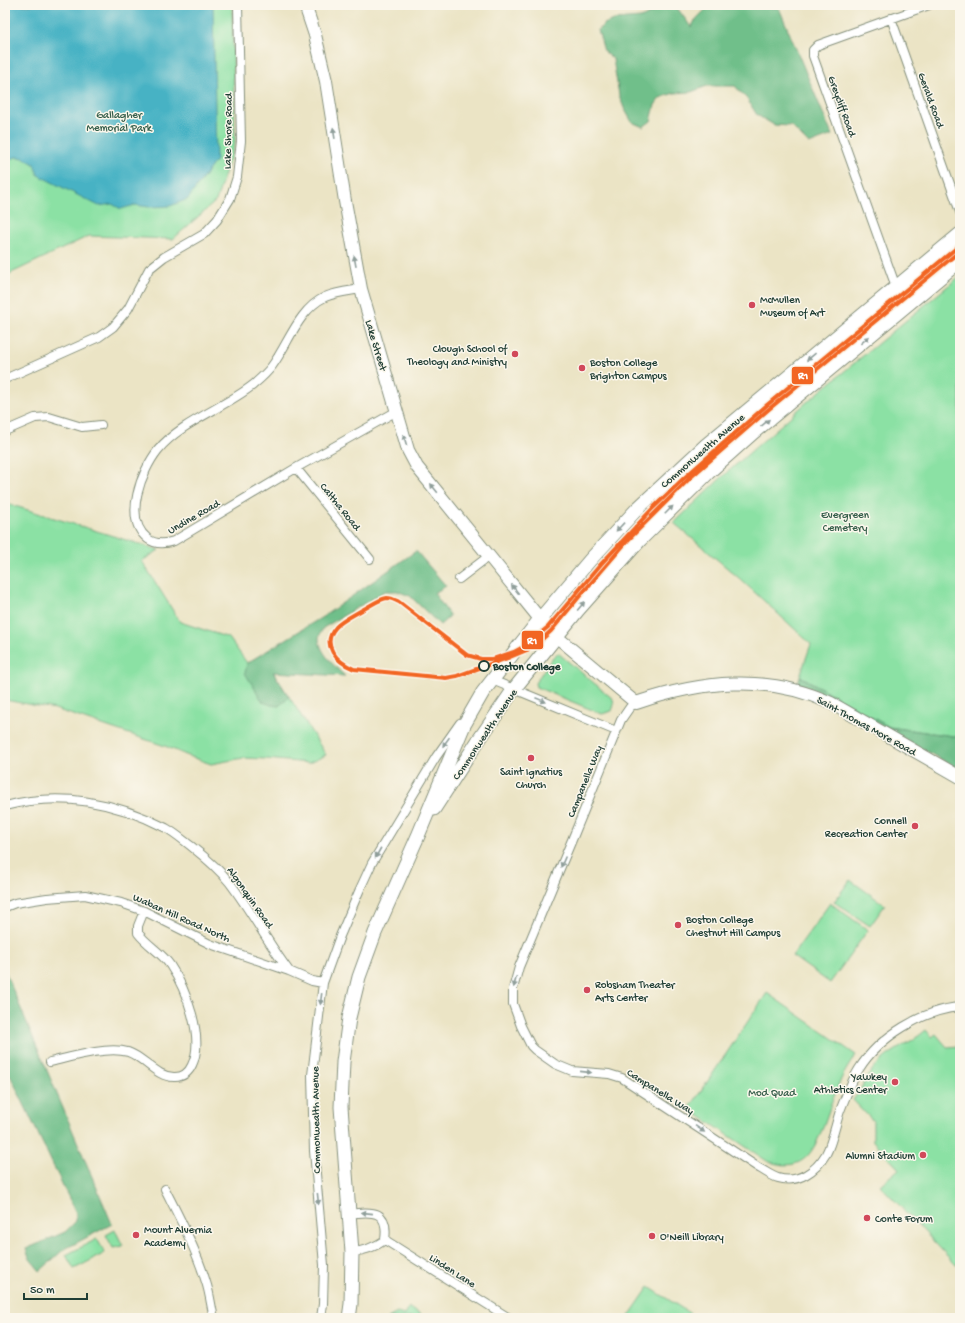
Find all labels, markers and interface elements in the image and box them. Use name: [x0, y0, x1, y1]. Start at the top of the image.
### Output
street label: Gerald Road: [915, 71, 946, 131]
street label: Greycliff Road: [825, 74, 859, 140]
street label: Lake Shore Road: [222, 91, 236, 169]
park label: Gallagher Memorial Park: [86, 110, 153, 135]
one-way arrow: [331, 127, 337, 139]
one-way arrow: [352, 255, 358, 267]
place label: McMullen Museum of Art: [760, 295, 826, 320]
marker: McMullen Museum of Art: [747, 300, 757, 310]
street label: Lake Street: [362, 319, 389, 374]
one-way arrow: [860, 335, 871, 344]
place label: Clough School of Theology and Ministry: [406, 343, 509, 369]
marker: Clough School of Theology and Ministry: [510, 349, 520, 359]
one-way arrow: [806, 353, 817, 361]
place label: Boston College Brighton Campus: [589, 358, 668, 383]
marker: Boston College Brighton Campus: [577, 363, 587, 373]
line badge: R1: [791, 366, 814, 385]
text: R1: [797, 371, 808, 383]
street label: Commonwealth Avenue: [659, 412, 748, 491]
one-way arrow: [760, 418, 771, 427]
one-way arrow: [402, 434, 408, 446]
street label: Caltha Road: [317, 481, 363, 535]
one-way arrow: [429, 482, 438, 493]
street label: Undine Road: [166, 497, 223, 537]
one-way arrow: [664, 505, 674, 515]
park label: Evergreen Cemetery: [821, 510, 870, 535]
one-way arrow: [615, 522, 625, 532]
one-way arrow: [510, 584, 519, 595]
one-way arrow: [577, 601, 586, 611]
line badge: R1: [521, 630, 544, 650]
text: R1: [526, 636, 537, 648]
marker: Boston College: [478, 660, 490, 672]
place label: Boston College: [492, 661, 562, 675]
street label: Commonwealth Avenue: [451, 687, 521, 783]
street label: Saint Thomas More Road: [814, 694, 919, 760]
one-way arrow: [536, 697, 547, 703]
one-way arrow: [442, 737, 450, 748]
street label: Campanella Way: [566, 743, 606, 820]
marker: Saint Ignatius Church: [526, 753, 536, 763]
place label: Saint Ignatius Church: [500, 767, 563, 792]
place label: Connell Recreation Center: [825, 816, 908, 841]
marker: Connell Recreation Center: [910, 821, 920, 831]
one-way arrow: [375, 847, 381, 859]
one-way arrow: [560, 856, 566, 867]
street label: Algonquin Road: [224, 865, 276, 932]
street label: Waban Hill Road North: [131, 892, 232, 946]
place label: Boston College Chestnut Hill Campus: [685, 915, 781, 940]
marker: Boston College Chestnut Hill Campus: [673, 920, 683, 930]
one-way arrow: [512, 976, 518, 988]
place label: Robsham Theater Arts Center: [595, 980, 676, 1005]
marker: Robsham Theater Arts Center: [582, 985, 592, 995]
one-way arrow: [317, 993, 324, 1006]
street label: Commonwealth Avenue: [310, 1066, 324, 1174]
street label: Campanella Way: [624, 1067, 696, 1118]
one-way arrow: [580, 1069, 592, 1075]
place label: Yawkey Athletics Center: [814, 1072, 888, 1097]
marker: Yawkey Athletics Center: [890, 1077, 900, 1087]
park label: Mod Quad: [748, 1088, 797, 1100]
one-way arrow: [695, 1125, 705, 1133]
marker: Alumni Stadium: [918, 1150, 928, 1160]
place label: Alumni Stadium: [845, 1151, 915, 1163]
one-way arrow: [315, 1193, 321, 1205]
one-way arrow: [361, 1209, 373, 1216]
marker: Conte Forum: [862, 1213, 872, 1223]
place label: Conte Forum: [875, 1214, 933, 1226]
place label: Mount Alvernia Academy: [144, 1225, 213, 1250]
marker: Mount Alvernia Academy: [131, 1230, 141, 1240]
marker: O'Neill Library: [647, 1231, 657, 1241]
place label: O'Neill Library: [660, 1232, 724, 1244]
street label: Linden Lane: [427, 1252, 478, 1291]
scale bar: [24, 1275, 87, 1301]
text: 50 m: [30, 1284, 55, 1298]

